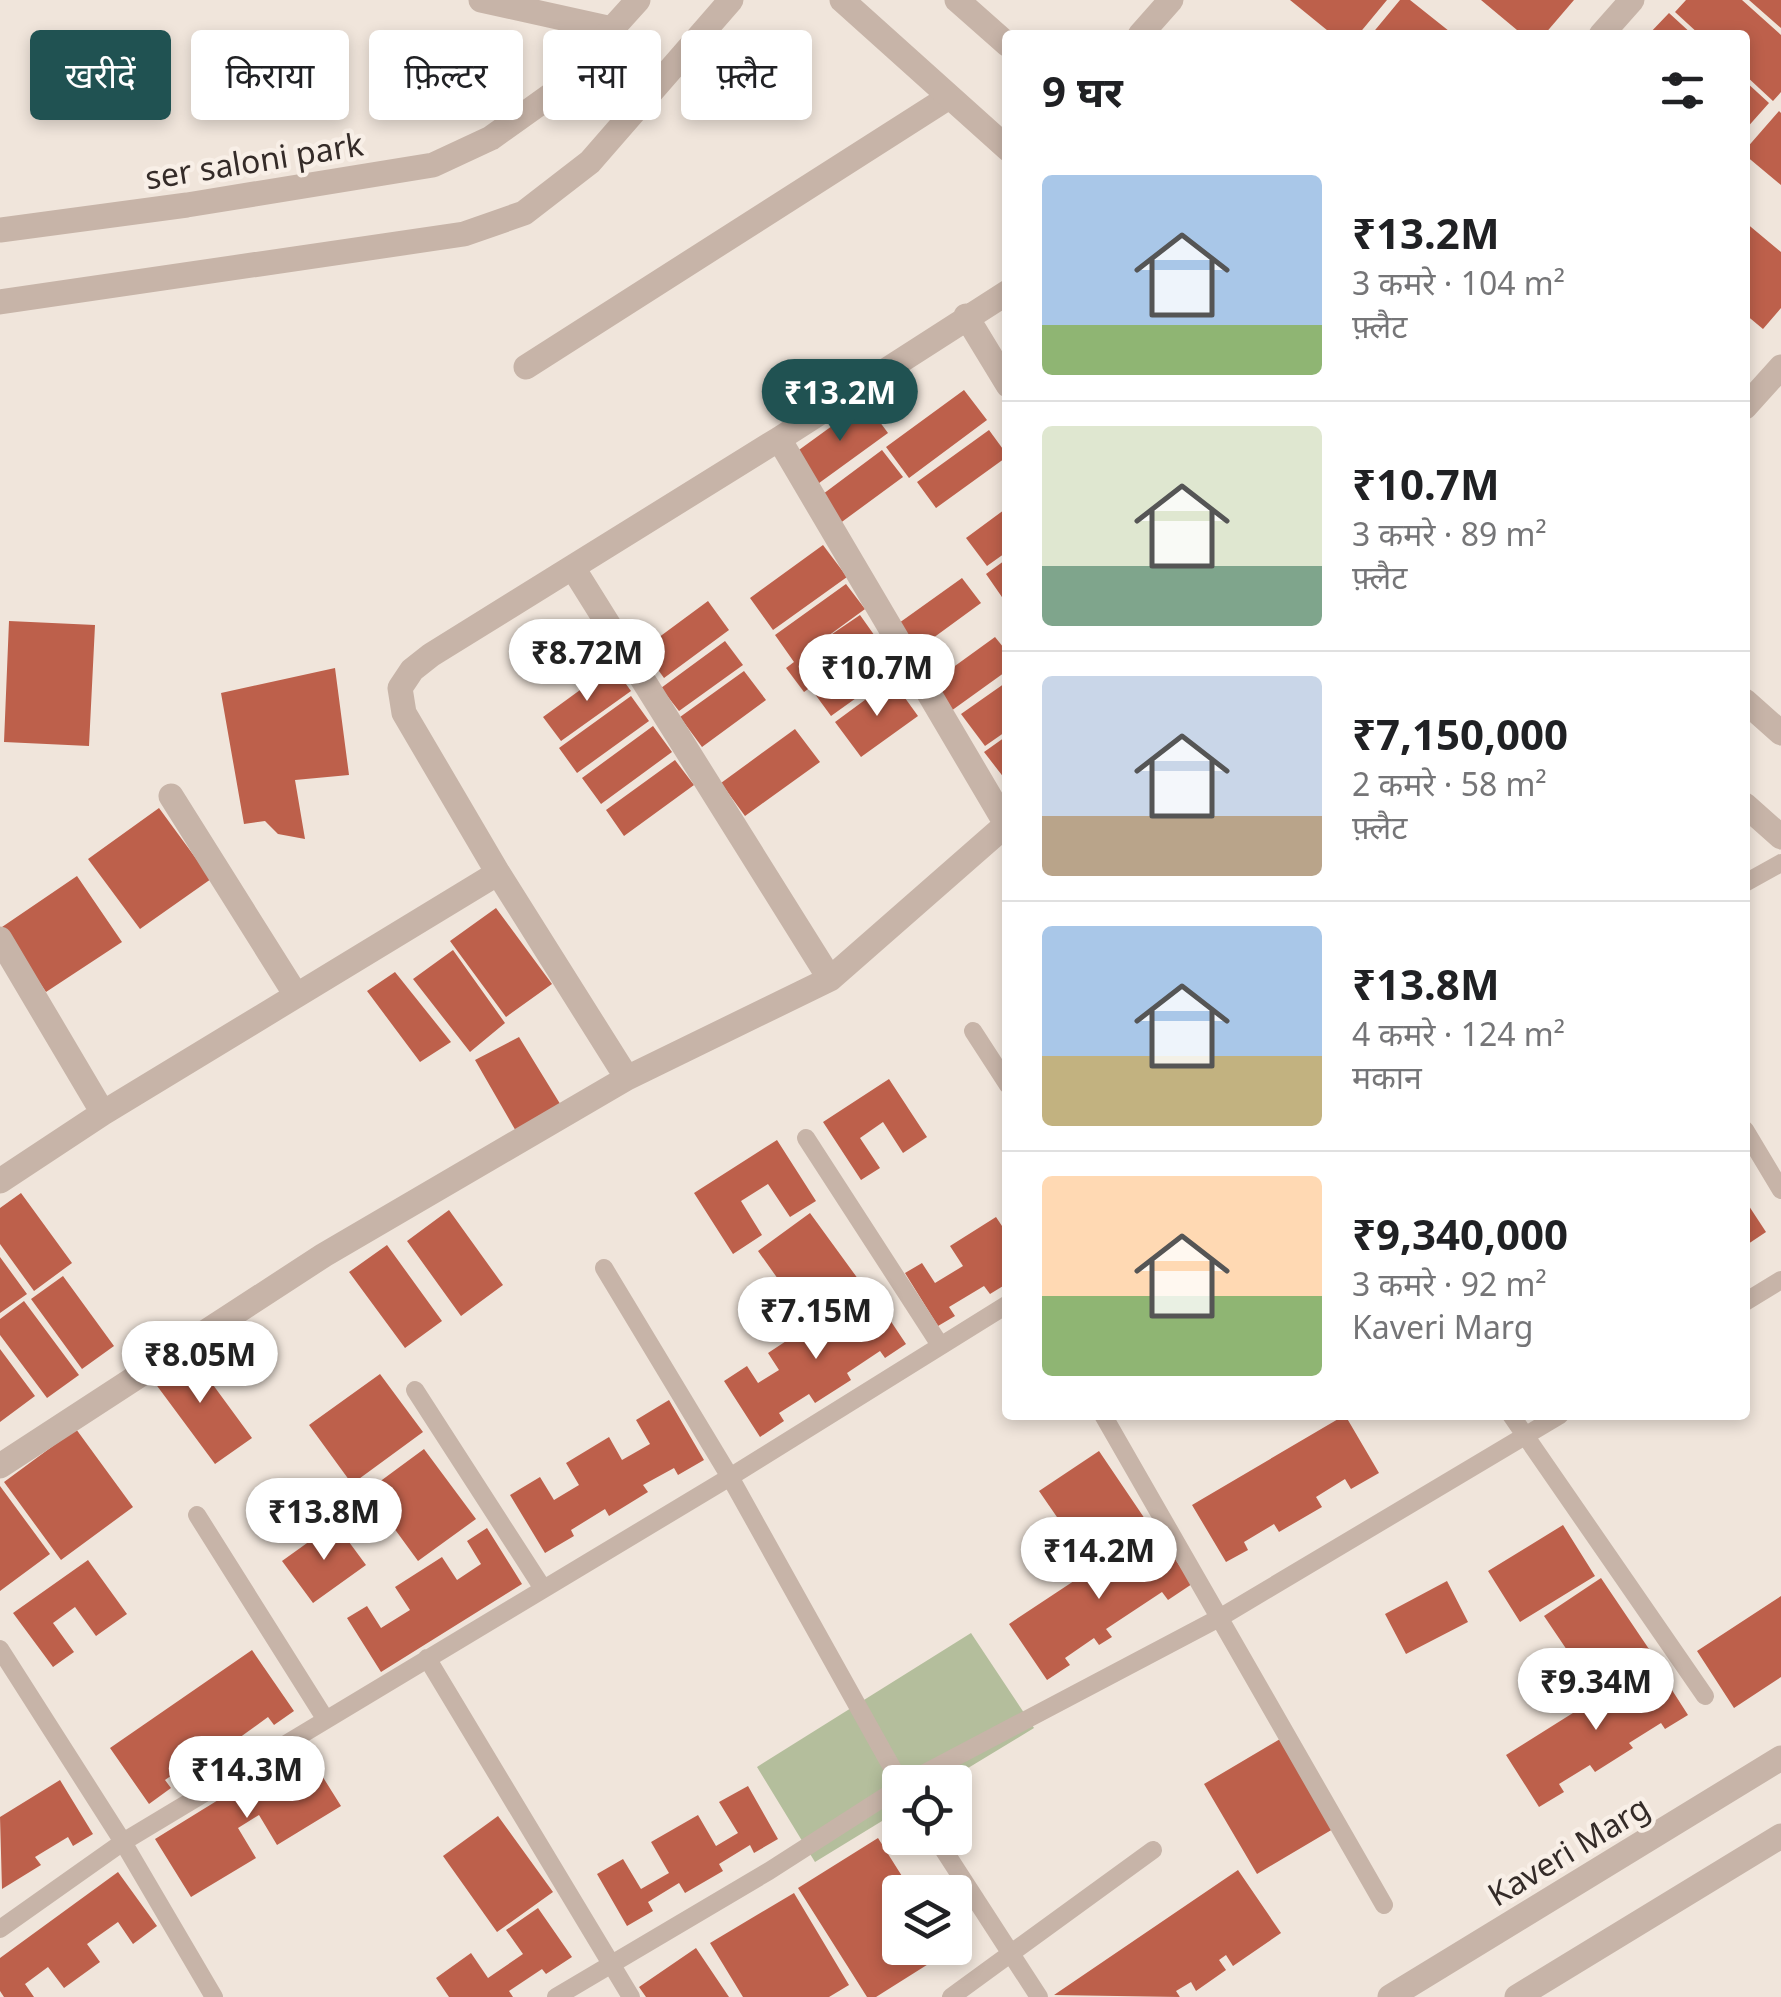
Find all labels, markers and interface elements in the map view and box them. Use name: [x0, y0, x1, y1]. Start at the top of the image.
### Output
chip: खरीदें: [30, 30, 171, 120]
chip: किराया: [191, 30, 349, 120]
chip: फ़िल्टर: [369, 30, 523, 120]
chip: नया: [543, 30, 661, 120]
chip: फ़्लैट: [681, 30, 812, 120]
text: 9 घर: [1042, 62, 1123, 119]
icon: filters: [1655, 63, 1710, 118]
street label: ser saloni park: [142, 122, 366, 198]
text: ₹13.2M: [1352, 204, 1500, 261]
icon: home: [1122, 215, 1242, 335]
text: 3 कमरे · 104 m²: [1352, 261, 1565, 304]
text: फ़्लैट: [1352, 304, 1407, 347]
pin: ₹13.2M: [759, 359, 921, 444]
text: ₹13.2M: [784, 370, 896, 413]
text: ₹10.7M: [1352, 455, 1500, 512]
icon: home: [1122, 466, 1242, 586]
text: 3 कमरे · 89 m²: [1352, 512, 1547, 555]
text: फ़्लैट: [1352, 555, 1407, 598]
pin: ₹8.72M: [506, 619, 668, 704]
text: ₹8.72M: [531, 630, 643, 673]
pin: ₹10.7M: [796, 634, 958, 719]
text: ₹10.7M: [821, 645, 933, 688]
text: ₹7,150,000: [1352, 705, 1568, 762]
icon: home: [1122, 716, 1242, 836]
text: 2 कमरे · 58 m²: [1352, 762, 1547, 805]
text: फ़्लैट: [1352, 805, 1407, 848]
text: ₹13.8M: [1352, 955, 1500, 1012]
icon: home: [1122, 966, 1242, 1086]
text: 4 कमरे · 124 m²: [1352, 1012, 1565, 1055]
text: मकान: [1352, 1055, 1422, 1098]
text: ₹9,340,000: [1352, 1205, 1568, 1262]
icon: home: [1122, 1216, 1242, 1336]
text: 3 कमरे · 92 m²: [1352, 1262, 1547, 1305]
pin: ₹7.15M: [735, 1277, 897, 1362]
text: ₹7.15M: [760, 1288, 872, 1331]
text: Kaveri Marg: [1352, 1305, 1533, 1348]
pin: ₹8.05M: [119, 1321, 281, 1406]
text: ₹8.05M: [144, 1332, 256, 1375]
pin: ₹13.8M: [243, 1478, 405, 1563]
text: ₹13.8M: [268, 1489, 380, 1532]
pin: ₹14.2M: [1018, 1517, 1180, 1602]
text: ₹14.2M: [1043, 1528, 1155, 1571]
pin: ₹9.34M: [1515, 1648, 1677, 1733]
text: ₹9.34M: [1540, 1659, 1652, 1702]
pin: ₹14.3M: [166, 1736, 328, 1821]
text: ₹14.3M: [191, 1747, 303, 1790]
map controls: [882, 1765, 972, 1965]
button: locate: [882, 1765, 972, 1855]
street label: Kaveri Marg: [1479, 1785, 1657, 1915]
button: layers: [882, 1875, 972, 1965]

